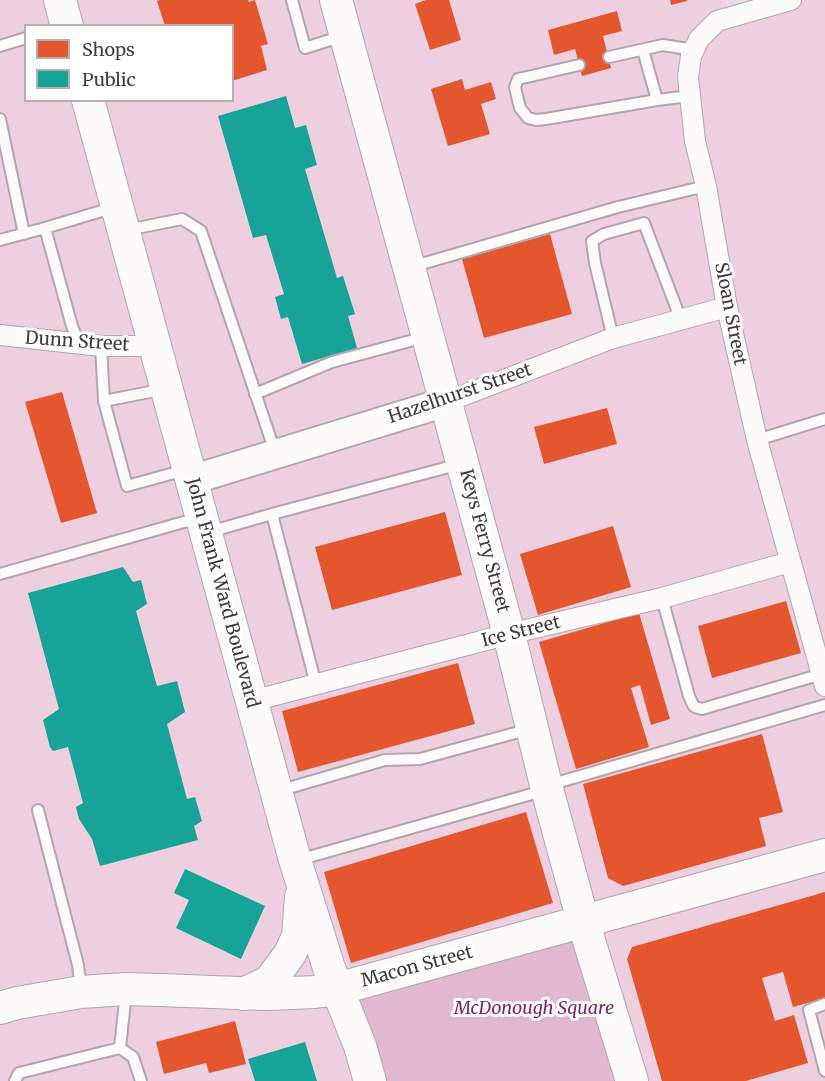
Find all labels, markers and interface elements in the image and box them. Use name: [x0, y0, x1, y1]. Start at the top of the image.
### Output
legend: [24, 24, 234, 102]
text: Shops: [82, 38, 135, 61]
text: Public: [82, 68, 136, 91]
street label: Sloan Street: [709, 261, 751, 367]
street label: Dunn Street: [24, 328, 130, 356]
street label: Hazelhurst Street: [385, 359, 535, 429]
street label: Keys Ferry Street: [454, 467, 514, 615]
street label: John Frank Ward Boulevard: [181, 476, 263, 710]
street label: Ice Street: [479, 612, 563, 652]
street label: Macon Street: [359, 942, 475, 992]
park label: McDonough Square: [454, 998, 614, 1020]

